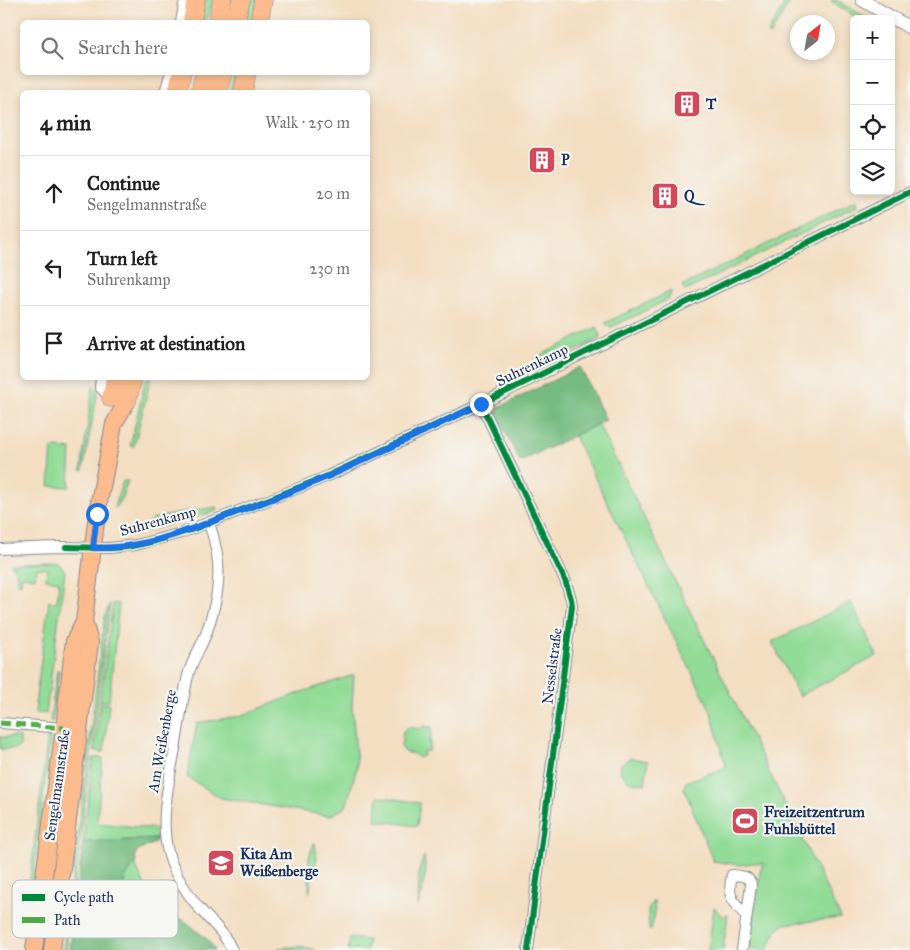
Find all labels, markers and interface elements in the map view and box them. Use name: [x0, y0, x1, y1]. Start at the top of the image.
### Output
north arrow: [790, 15, 835, 60]
map controls: [850, 15, 895, 195]
button: +: [850, 15, 895, 60]
search box: [20, 20, 370, 75]
icon: search: [38, 34, 66, 62]
text: Search here: [78, 36, 168, 59]
button: −: [850, 60, 895, 105]
building icon: T: [672, 89, 702, 119]
place label: T: [705, 95, 717, 113]
button: locate: [850, 105, 895, 150]
text: 4 min: [40, 110, 91, 136]
text: Walk · 250 m: [265, 113, 350, 132]
building icon: P: [527, 145, 557, 175]
button: layers: [850, 150, 895, 195]
place label: P: [561, 151, 570, 169]
text: Continue: [87, 172, 160, 195]
icon: ahead: [40, 179, 68, 207]
building icon: Q: [650, 181, 680, 211]
text: 20 m: [316, 184, 350, 203]
place label: Q: [684, 187, 706, 206]
text: Sengelmannstraße: [87, 195, 207, 214]
text: Turn left: [87, 247, 157, 270]
icon: left: [40, 254, 68, 282]
text: 230 m: [310, 259, 350, 278]
text: Suhrenkamp: [87, 270, 170, 289]
icon: arrive: [40, 329, 68, 357]
text: Arrive at destination: [87, 332, 245, 355]
street label: Suhrenkamp: [493, 340, 571, 390]
route end: [470, 393, 493, 416]
street label: Suhrenkamp: [118, 502, 198, 540]
route start: [86, 503, 109, 526]
street label: Nesselstraße: [538, 627, 566, 705]
street label: Am Weißenberge: [144, 688, 180, 795]
street label: Sengelmannstraße: [40, 728, 74, 842]
place label: Freizeitzentrum Fuhlsbüttel: [764, 803, 865, 838]
sports icon: Freizeitzentrum Fuhlsbüttel: [730, 806, 760, 836]
place label: Kita Am Weißenberge: [240, 845, 319, 881]
school or university icon: Kita Am Weißenberge: [206, 848, 236, 878]
legend: [12, 880, 178, 938]
text: Cycle path: [54, 889, 114, 906]
text: Path: [54, 912, 81, 929]

